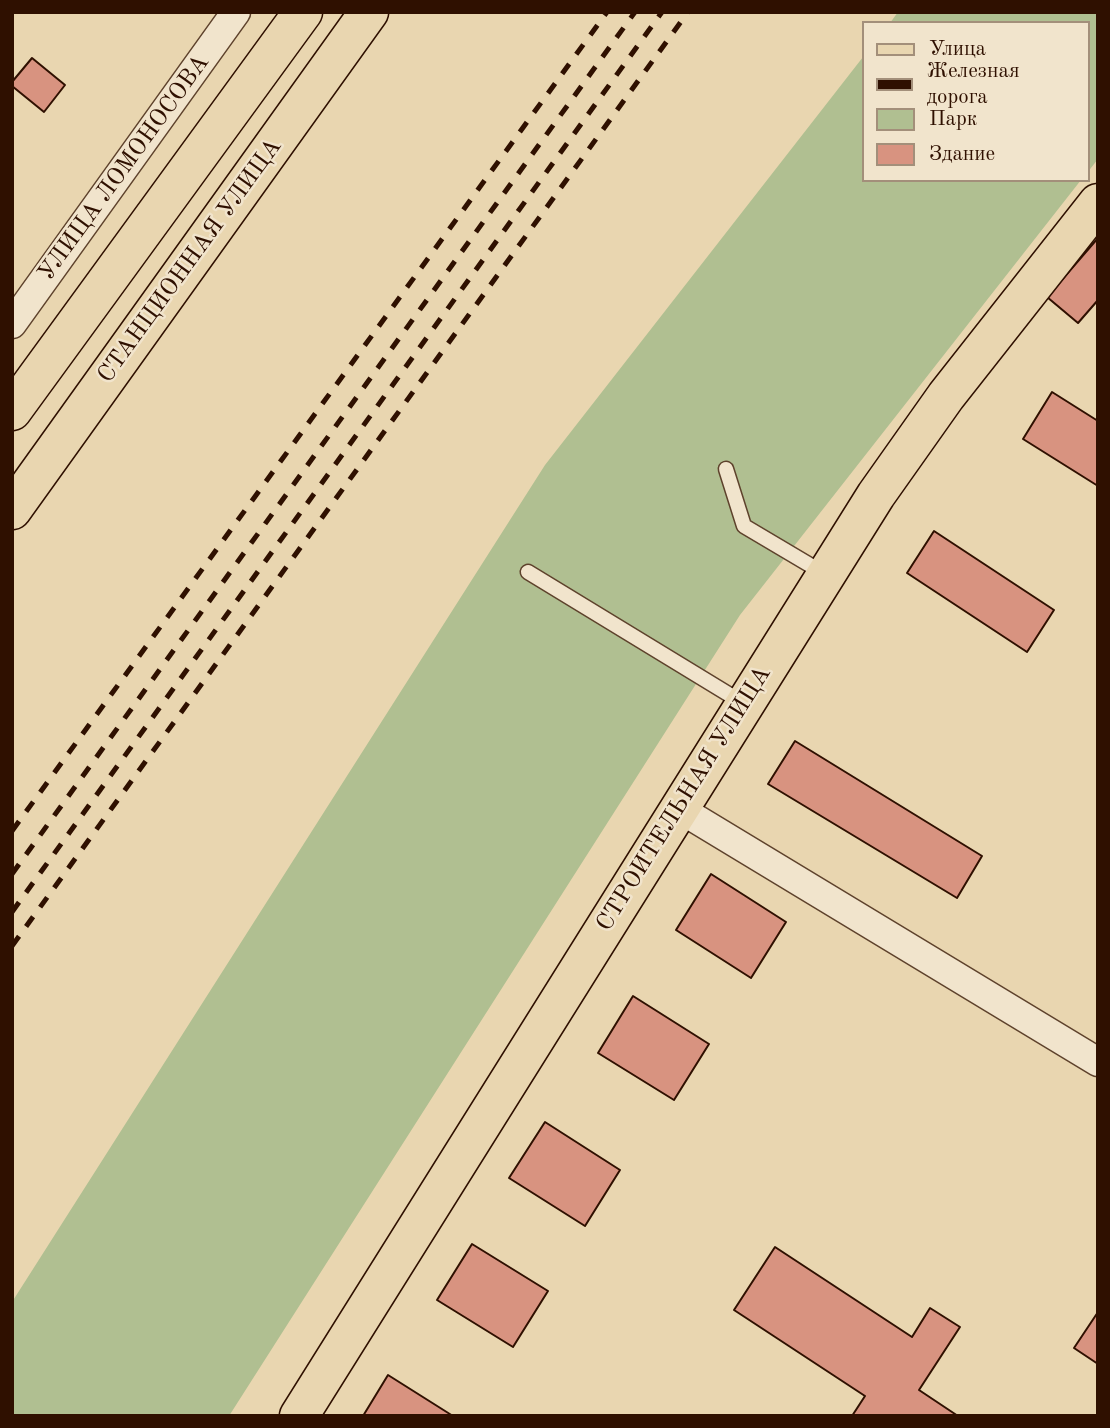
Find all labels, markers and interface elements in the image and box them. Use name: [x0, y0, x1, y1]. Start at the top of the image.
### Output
legend: [862, 21, 1089, 182]
text: Улица: [929, 39, 986, 60]
street label: УЛИЦА ЛОМОНОСОВА: [32, 49, 216, 287]
text: Железная дорога: [927, 61, 1020, 108]
text: Парк: [929, 109, 977, 130]
street label: СТАНЦИОННАЯ УЛИЦА: [92, 133, 288, 389]
text: Здание: [929, 144, 995, 165]
street label: СТРОИТЕЛЬНАЯ УЛИЦА: [590, 661, 778, 937]

